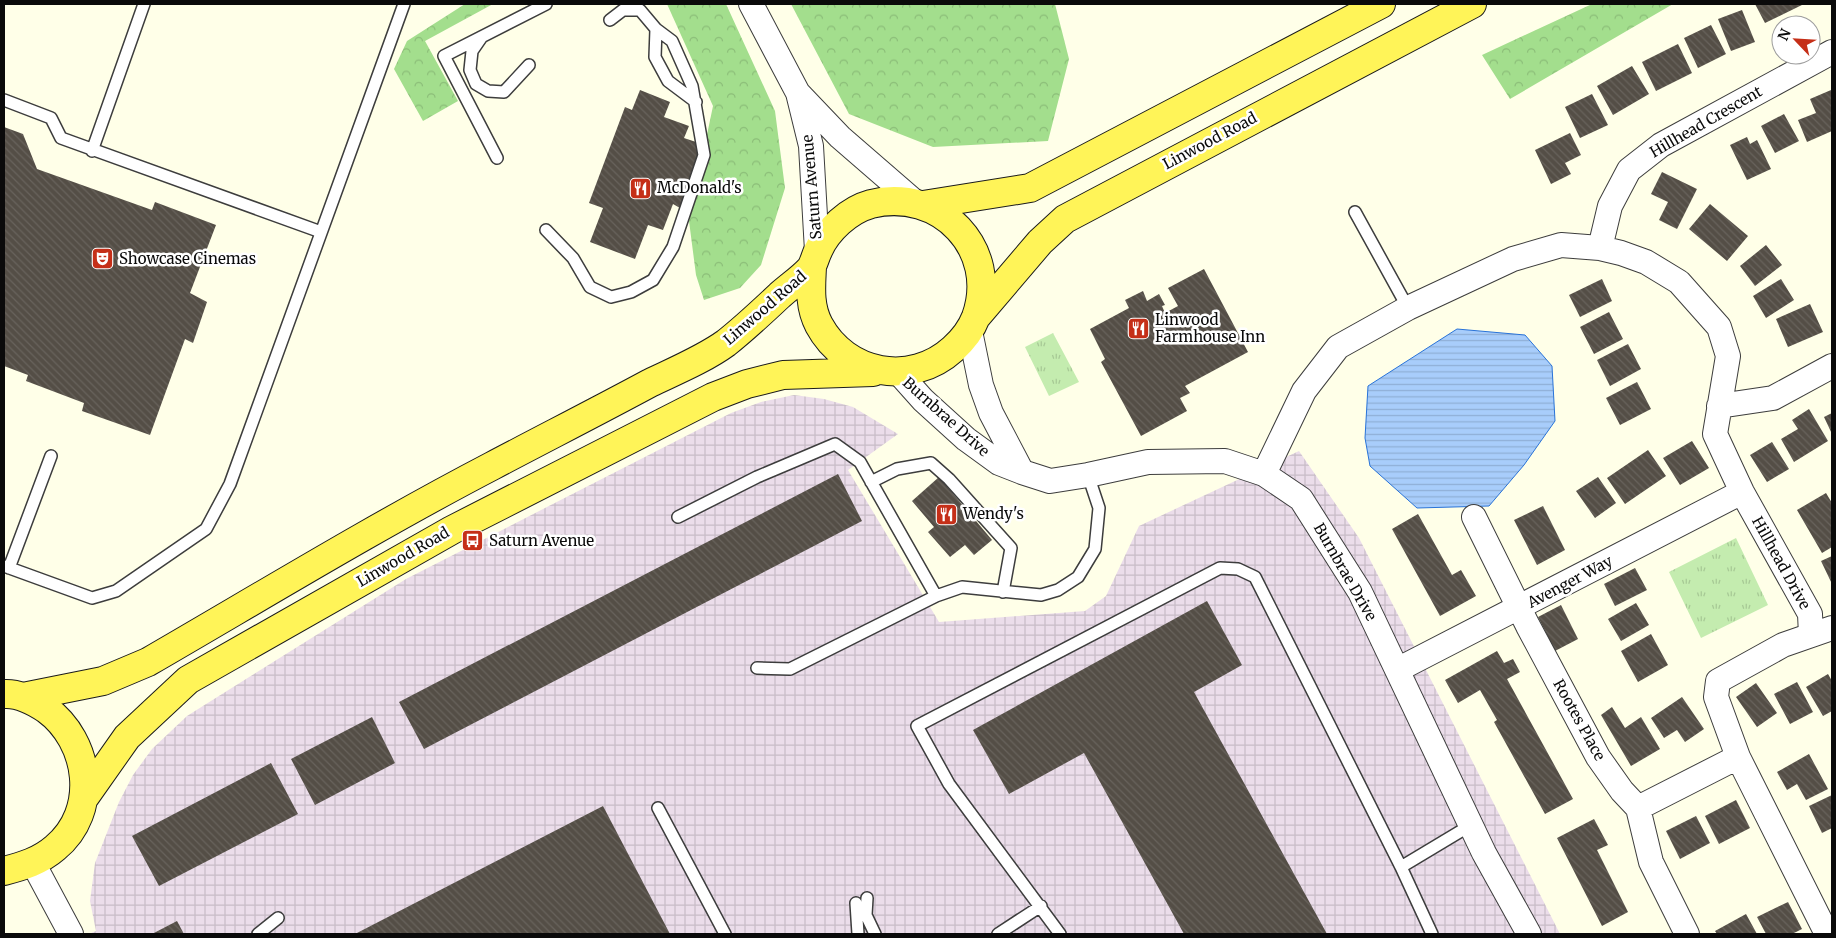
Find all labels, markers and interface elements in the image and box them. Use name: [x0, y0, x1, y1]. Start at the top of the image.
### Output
north arrow: [1771, 15, 1821, 65]
text: N: [1774, 26, 1795, 43]
street label: Hillhead Crescent: [1646, 82, 1765, 161]
street label: Linwood Road: [1160, 108, 1260, 173]
street label: Saturn Avenue: [797, 134, 826, 240]
restaurant icon: McDonald's: [629, 176, 653, 200]
place label: McDonald's: [657, 178, 742, 197]
theatre icon: Showcase Cinemas: [91, 247, 115, 271]
place label: Showcase Cinemas: [119, 249, 256, 268]
street label: Linwood Road: [719, 266, 810, 349]
place label: Linwood Farmhouse Inn: [1155, 310, 1265, 346]
restaurant icon: Linwood Farmhouse Inn: [1127, 317, 1151, 341]
street label: Burnbrae Drive: [899, 373, 994, 461]
restaurant icon: Wendy's: [935, 502, 959, 526]
place label: Wendy's: [962, 504, 1024, 523]
street label: Hillhead Drive: [1748, 513, 1815, 613]
street label: Burnbrae Drive: [1310, 519, 1381, 624]
street label: Linwood Road: [353, 522, 452, 591]
bus stop icon: Saturn Avenue: [461, 529, 485, 553]
place label: Saturn Avenue: [489, 531, 594, 550]
street label: Avenger Way: [1523, 551, 1616, 612]
street label: Rootes Place: [1549, 676, 1610, 764]

